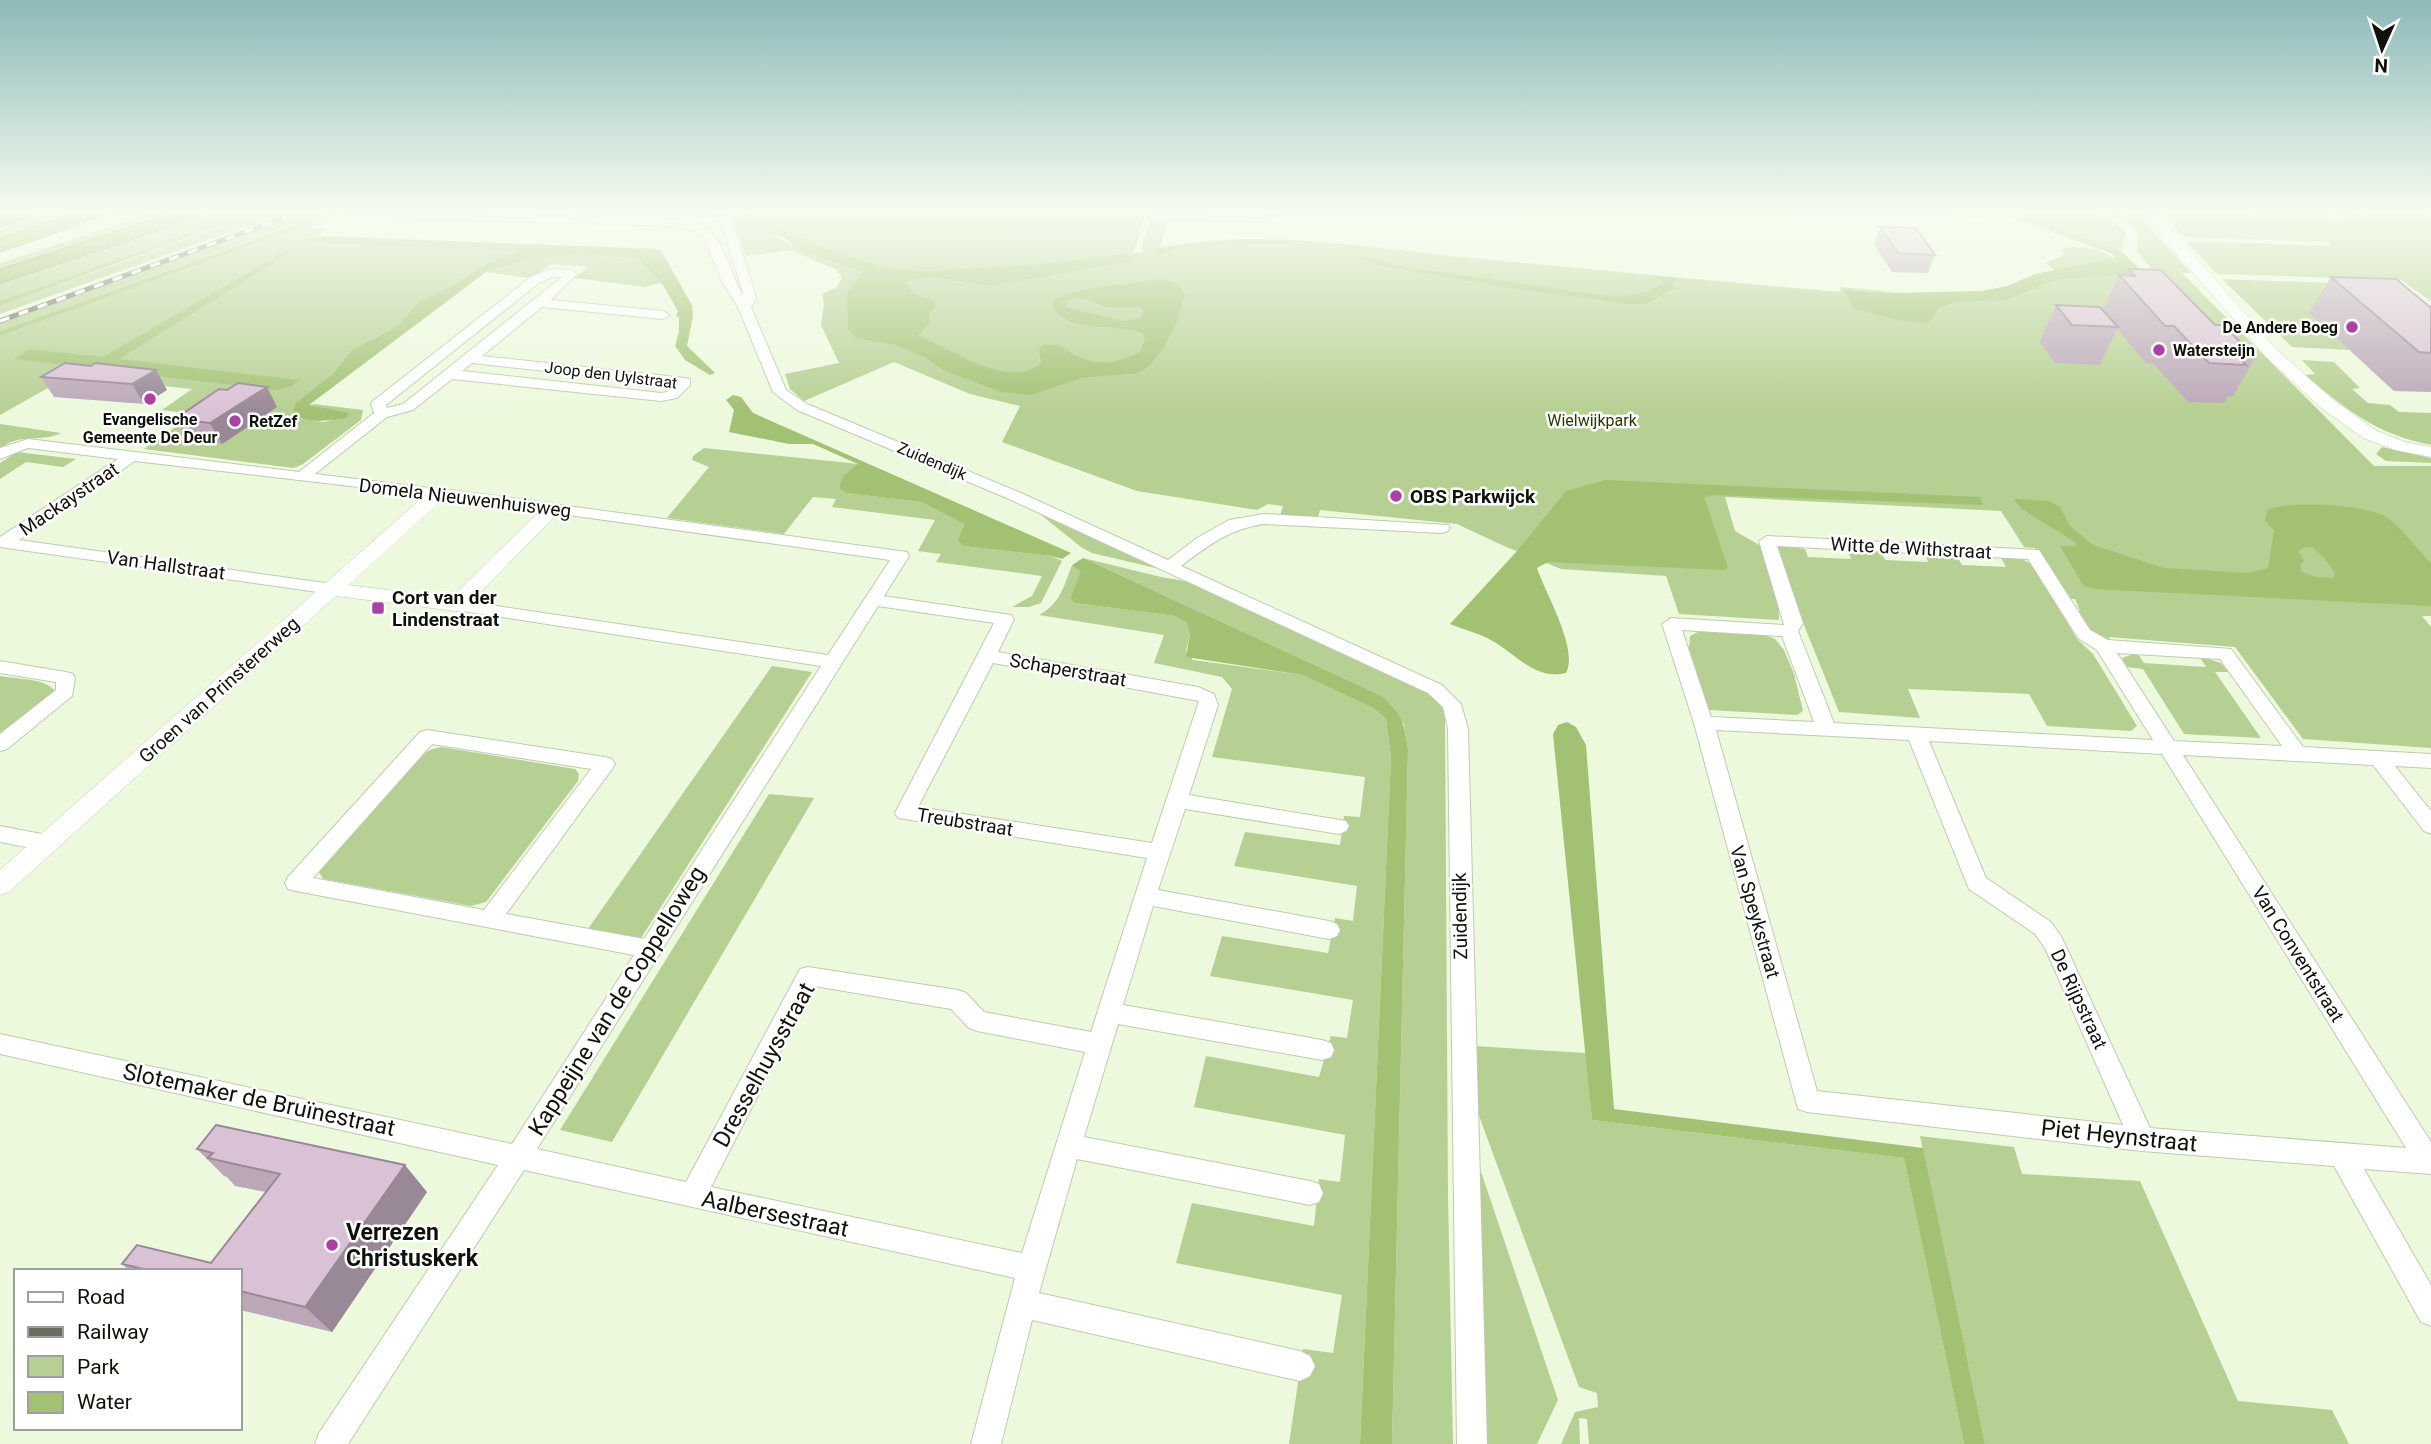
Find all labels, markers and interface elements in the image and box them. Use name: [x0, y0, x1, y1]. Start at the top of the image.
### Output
north arrow: [2347, 14, 2417, 84]
text: N: [2374, 54, 2388, 77]
place label: De Andere Boeg: [2223, 318, 2338, 337]
marker: De Andere Boeg: [2344, 319, 2360, 335]
place label: Watersteijn: [2173, 341, 2255, 360]
marker: Watersteijn: [2151, 342, 2167, 358]
street label: Joop den Uylstraat: [544, 357, 678, 393]
marker: Evangelische Gemeente De Deur: [142, 391, 158, 407]
place label: Evangelische Gemeente De Deur: [83, 410, 217, 447]
park label: Wielwijkpark: [1547, 411, 1638, 430]
place label: RetZef: [249, 412, 297, 431]
marker: RetZef: [227, 413, 243, 429]
street label: Zuidendijk: [895, 438, 970, 484]
street label: Mackaystraat: [15, 457, 123, 541]
street label: Domela Nieuwenhuisweg: [358, 474, 572, 522]
place label: OBS Parkwijck: [1410, 485, 1536, 508]
marker: OBS Parkwijck: [1388, 488, 1404, 504]
street label: Witte de Withstraat: [1830, 532, 1992, 564]
street label: Van Hallstraat: [105, 545, 227, 585]
place label: Cort van der Lindenstraat: [392, 586, 500, 631]
marker: Cort van der Lindenstraat: [370, 600, 386, 616]
street label: Groen van Prinstererweg: [134, 612, 304, 768]
street label: Schaperstraat: [1008, 648, 1128, 692]
street label: Treubstraat: [915, 803, 1015, 841]
street label: Van Speykstraat: [1725, 843, 1785, 981]
street label: Kappeijne van de Coppelloweg: [523, 861, 711, 1141]
street label: Zuidendijk: [1448, 872, 1472, 960]
street label: Van Conventstraat: [2247, 882, 2349, 1026]
street label: De Rijpstraat: [2046, 945, 2112, 1053]
street label: Dresselhuysstraat: [708, 978, 820, 1152]
street label: Slotemaker de Bruïnestraat: [120, 1058, 398, 1142]
street label: Piet Heynstraat: [2040, 1114, 2198, 1158]
street label: Aalbersestraat: [699, 1185, 851, 1243]
place label: Verrezen Christuskerk: [346, 1219, 479, 1272]
marker: Verrezen Christuskerk: [324, 1237, 340, 1253]
legend: [14, 1269, 242, 1430]
text: Road: [77, 1285, 125, 1309]
text: Railway: [77, 1320, 149, 1344]
text: Park: [77, 1355, 120, 1379]
text: Water: [77, 1390, 132, 1414]

